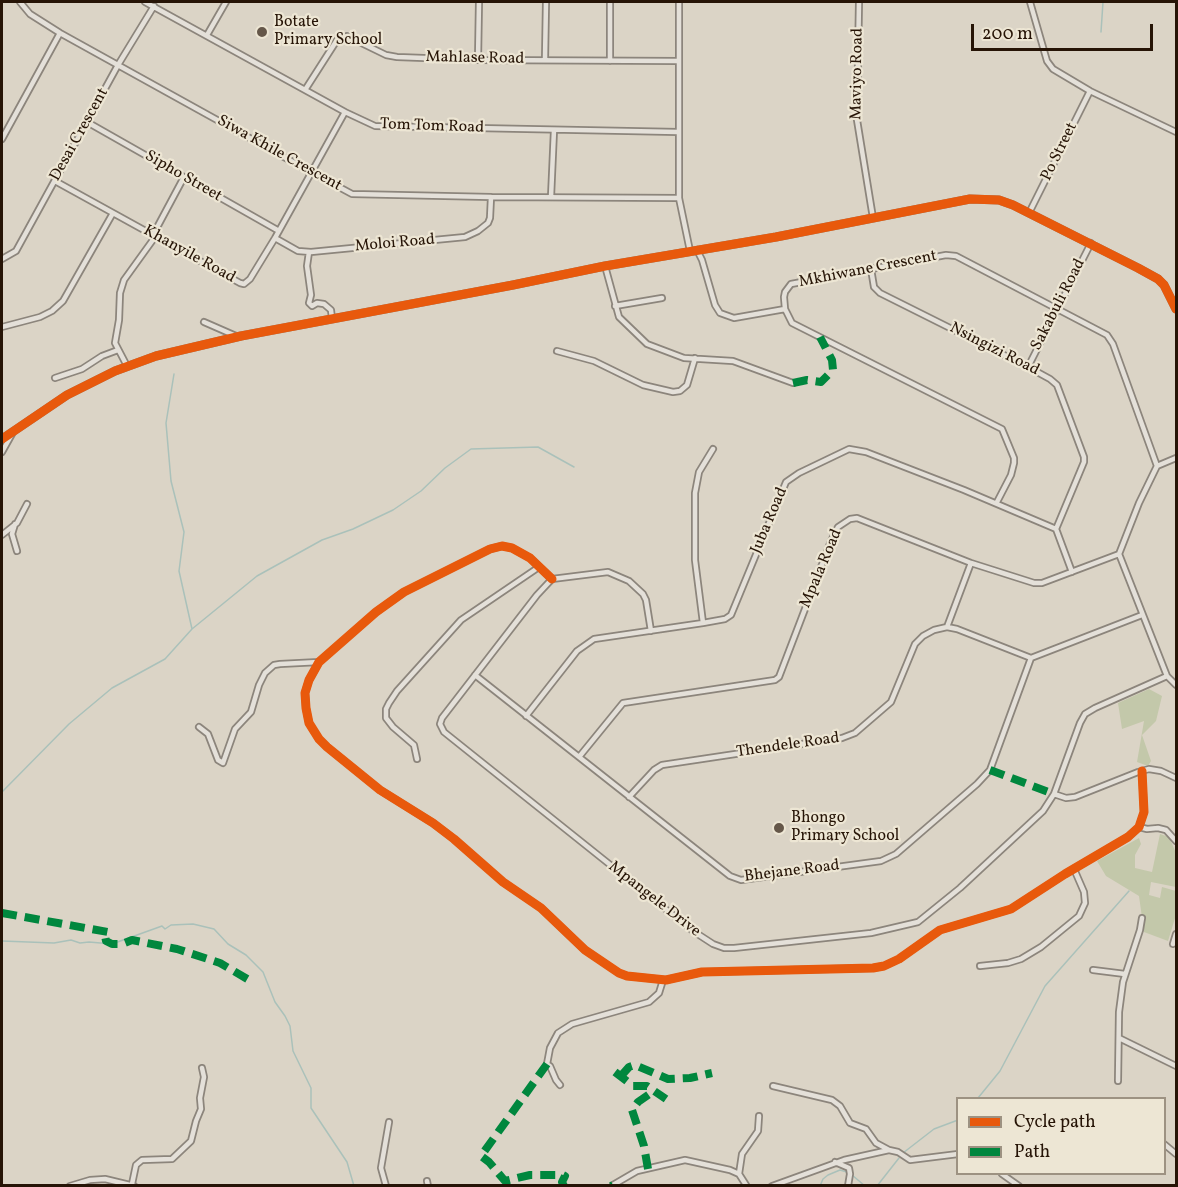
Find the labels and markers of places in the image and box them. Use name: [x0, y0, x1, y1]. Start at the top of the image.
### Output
place label: Botate Primary School: [274, 13, 382, 51]
marker: Botate Primary School: [255, 25, 269, 39]
place label: Bhongo Primary School: [791, 809, 899, 847]
marker: Bhongo Primary School: [772, 821, 786, 835]

